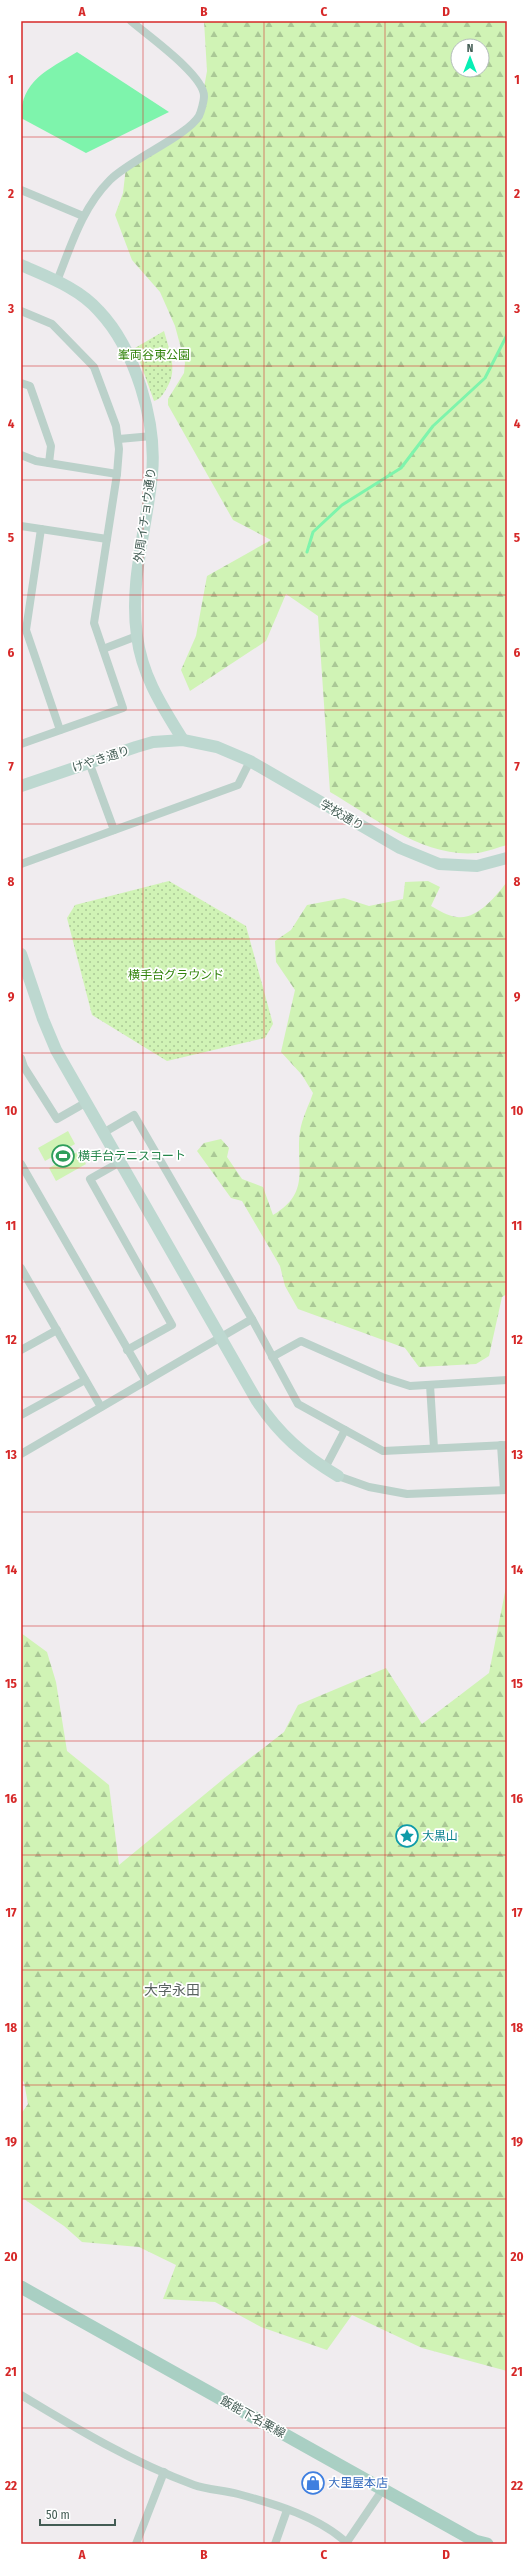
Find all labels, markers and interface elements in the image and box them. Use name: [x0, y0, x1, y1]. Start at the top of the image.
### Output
text: A: [77, 4, 86, 19]
text: B: [200, 4, 208, 19]
text: C: [321, 4, 328, 19]
text: D: [442, 4, 450, 19]
north arrow: [450, 38, 490, 78]
text: N: [467, 42, 473, 55]
text: 1: [8, 72, 14, 87]
text: 1: [514, 72, 520, 87]
text: 2: [7, 186, 14, 201]
text: 2: [513, 186, 520, 201]
text: 3: [7, 301, 14, 316]
text: 3: [513, 301, 520, 316]
park label: 峯両谷東公園: [118, 348, 190, 362]
text: 4: [8, 416, 15, 431]
text: 4: [514, 416, 521, 431]
street label: 外周イチョウ通り: [131, 466, 159, 564]
text: 5: [8, 530, 14, 545]
text: 5: [514, 530, 520, 545]
text: 6: [8, 645, 15, 660]
text: 6: [514, 645, 521, 660]
street label: けやき通り: [70, 743, 132, 775]
text: 7: [8, 759, 14, 774]
text: 7: [514, 759, 520, 774]
street label: 学校通り: [318, 797, 366, 833]
text: 8: [8, 874, 15, 889]
text: 8: [514, 874, 521, 889]
park label: 横手台グラウンド: [128, 968, 224, 982]
text: 9: [8, 989, 15, 1004]
text: 9: [514, 989, 521, 1004]
text: 10: [5, 1103, 17, 1118]
text: 10: [511, 1103, 523, 1118]
sports icon: 横手台テニスコート: [50, 1143, 76, 1169]
place label: 横手台テニスコート: [78, 1149, 186, 1163]
text: 11: [6, 1218, 16, 1233]
text: 11: [512, 1218, 522, 1233]
text: 12: [5, 1332, 17, 1347]
text: 12: [511, 1332, 523, 1347]
text: 13: [5, 1447, 17, 1462]
text: 13: [511, 1447, 523, 1462]
text: 14: [5, 1562, 17, 1577]
text: 14: [511, 1562, 523, 1577]
text: 15: [5, 1676, 17, 1691]
text: 15: [511, 1676, 523, 1691]
text: 16: [5, 1791, 17, 1806]
text: 16: [511, 1791, 523, 1806]
place icon: 大黒山: [394, 1823, 420, 1849]
place label: 大黒山: [422, 1829, 458, 1843]
text: 17: [5, 1905, 17, 1920]
text: 17: [511, 1905, 523, 1920]
district label: 大字永田: [144, 1982, 200, 1999]
text: 18: [5, 2020, 17, 2035]
text: 18: [511, 2020, 523, 2035]
text: 19: [5, 2134, 17, 2149]
text: 19: [511, 2134, 523, 2149]
text: 20: [3, 2249, 18, 2264]
text: 20: [509, 2249, 524, 2264]
text: 21: [4, 2364, 17, 2379]
text: 21: [510, 2364, 523, 2379]
street label: 飯能下名栗線: [218, 2393, 288, 2441]
shop icon: 大里屋本店: [300, 2470, 326, 2496]
place label: 大里屋本店: [328, 2476, 388, 2490]
text: 22: [4, 2478, 17, 2493]
text: 22: [510, 2478, 523, 2493]
scale bar: [40, 2501, 115, 2527]
text: 50 m: [46, 2508, 70, 2522]
text: A: [77, 2547, 86, 2562]
text: B: [200, 2547, 208, 2562]
text: C: [321, 2547, 328, 2562]
text: D: [442, 2547, 450, 2562]

